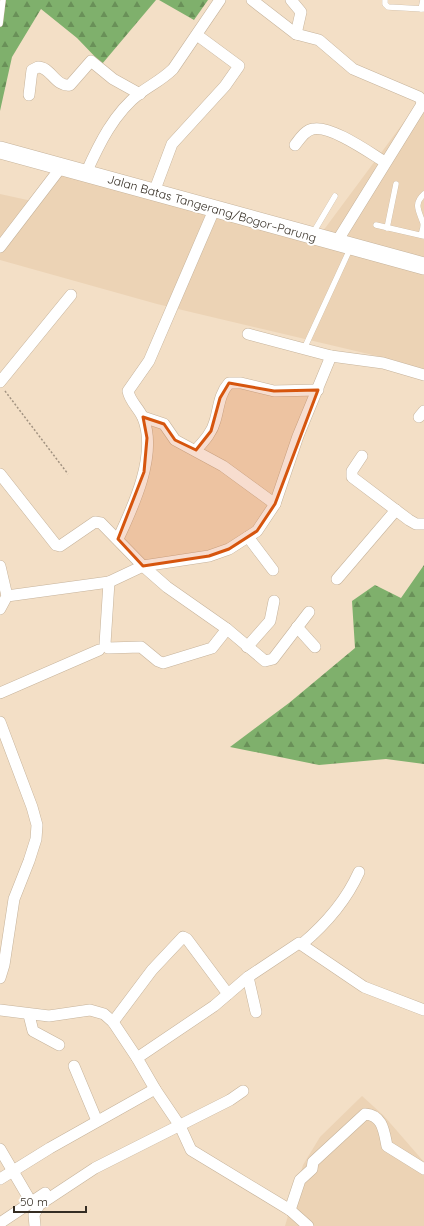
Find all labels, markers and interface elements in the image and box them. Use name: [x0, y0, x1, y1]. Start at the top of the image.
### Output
street label: Jalan Batas Tangerang/Bogor–Parung: [106, 171, 318, 245]
scale bar: [14, 1188, 86, 1214]
text: 50 m: [20, 1194, 48, 1209]

